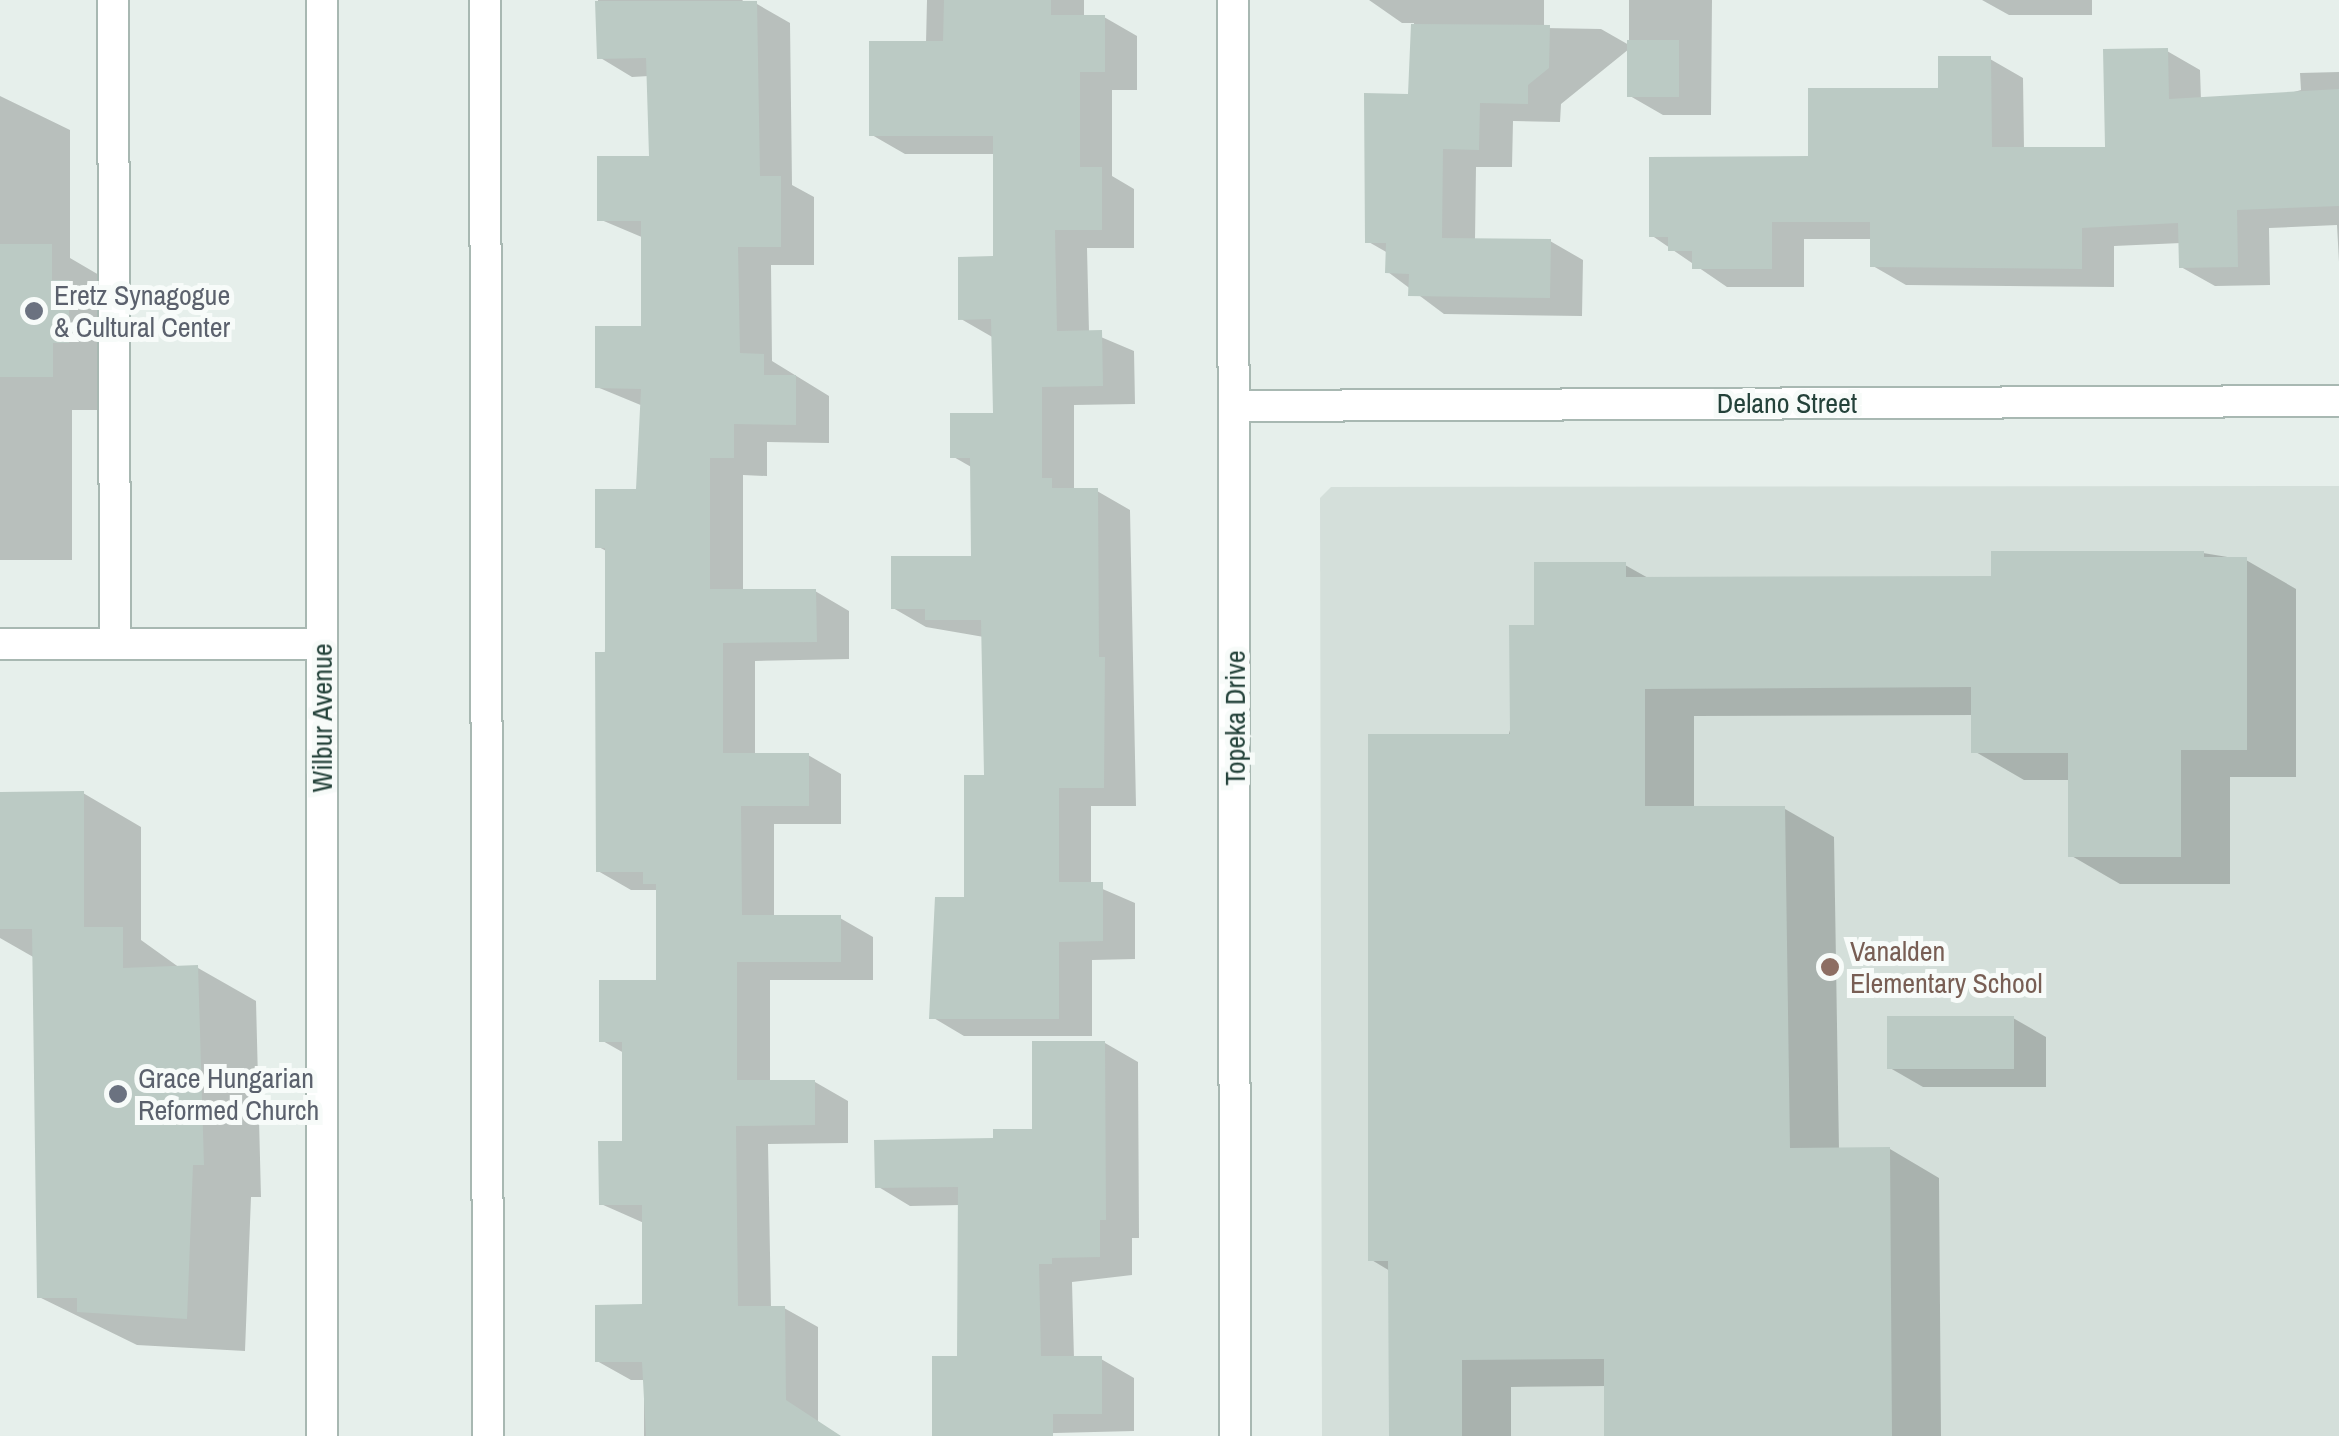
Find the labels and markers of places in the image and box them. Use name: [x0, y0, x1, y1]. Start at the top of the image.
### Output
place label: Eretz Synagogue & Cultural Center: [54, 278, 230, 344]
marker: Eretz Synagogue & Cultural Center: [23, 300, 45, 322]
place label: Vanalden Elementary School: [1850, 934, 2043, 1000]
marker: Vanalden Elementary School: [1819, 956, 1841, 978]
place label: Grace Hungarian Reformed Church: [138, 1061, 319, 1127]
marker: Grace Hungarian Reformed Church: [107, 1083, 129, 1105]

